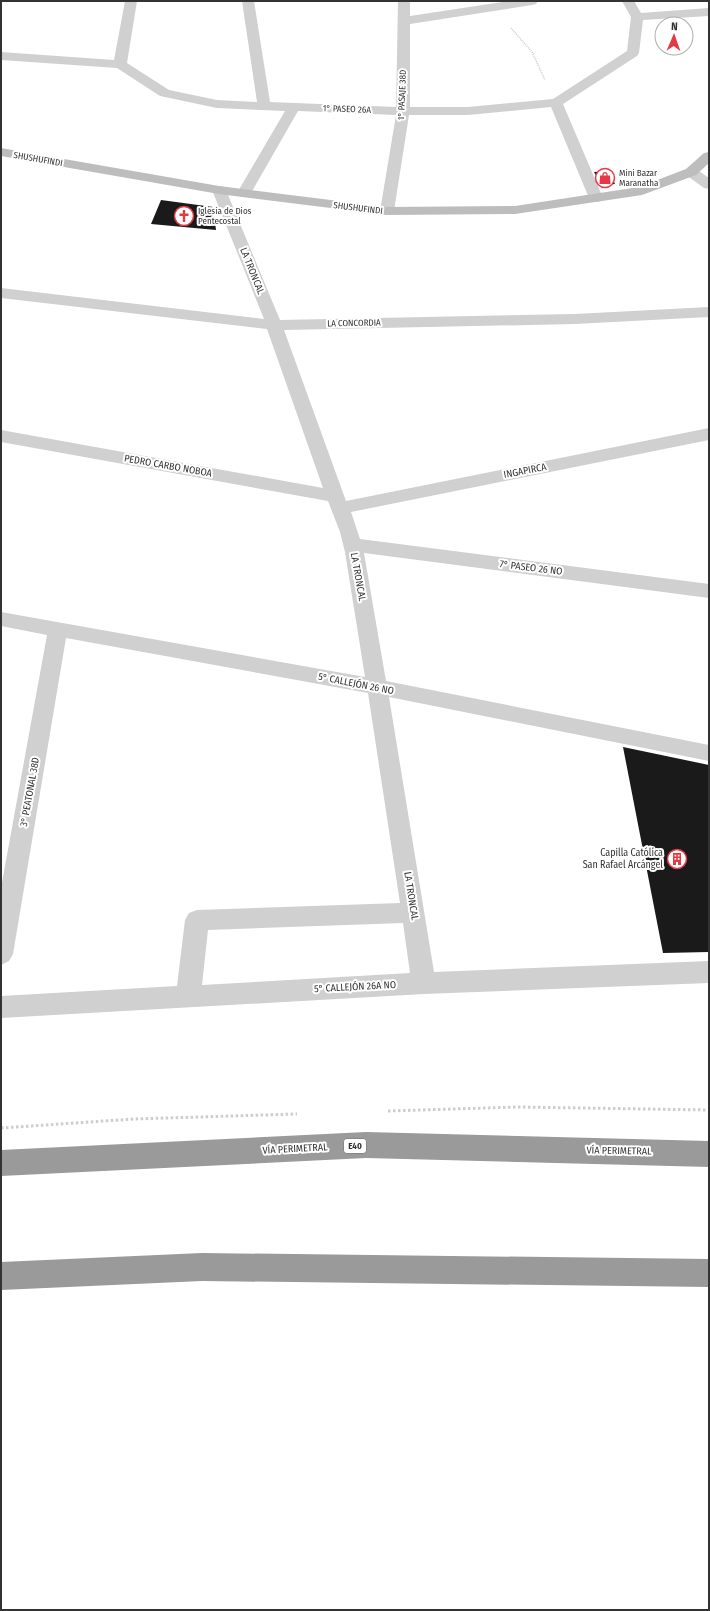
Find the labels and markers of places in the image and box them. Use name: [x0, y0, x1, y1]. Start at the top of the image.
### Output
shop icon: Mini Bazar Maranatha: [594, 167, 616, 189]
place label: Mini Bazar Maranatha: [619, 168, 659, 188]
church icon: Iglesia de Dios Pentecostal: [173, 205, 195, 227]
place label: Iglesia de Dios Pentecostal: [198, 206, 252, 226]
place label: Capilla Católica San Rafael Arcángel: [583, 847, 663, 871]
building icon: Capilla Católica San Rafael Arcángel: [666, 848, 688, 870]

